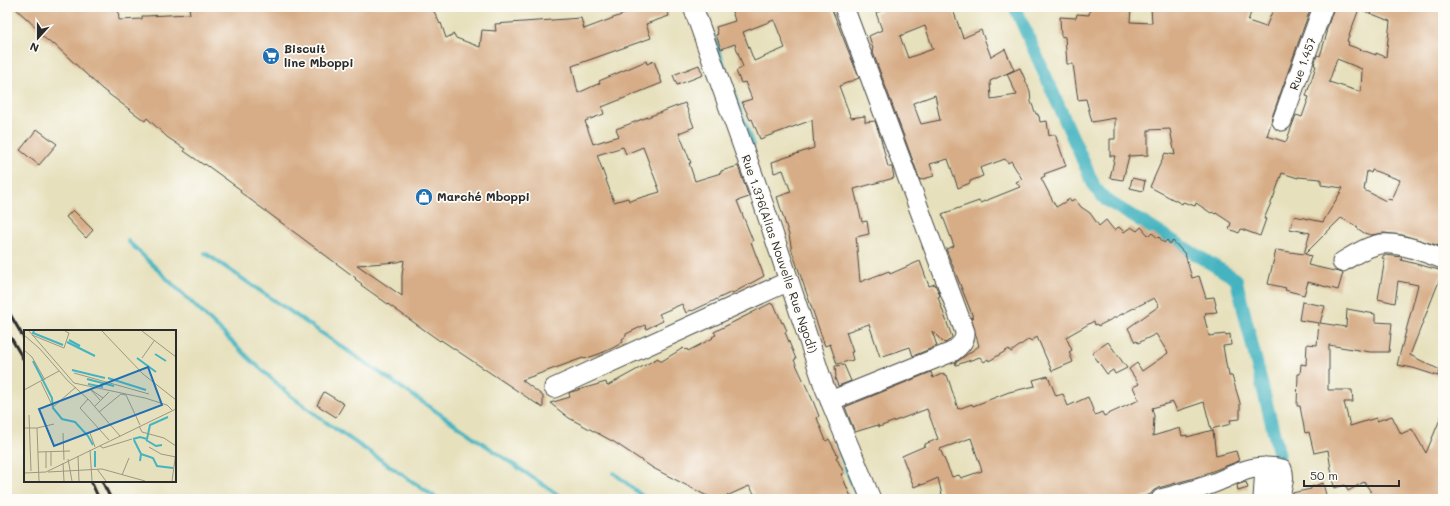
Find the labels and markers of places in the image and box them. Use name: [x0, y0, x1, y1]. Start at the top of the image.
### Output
place label: Biscuit line Mboppi: [284, 40, 353, 70]
supermarket icon: Biscuit line Mboppi: [261, 46, 281, 66]
shop icon: Marché Mboppi: [414, 187, 434, 207]
place label: Marché Mboppi: [437, 188, 530, 204]

